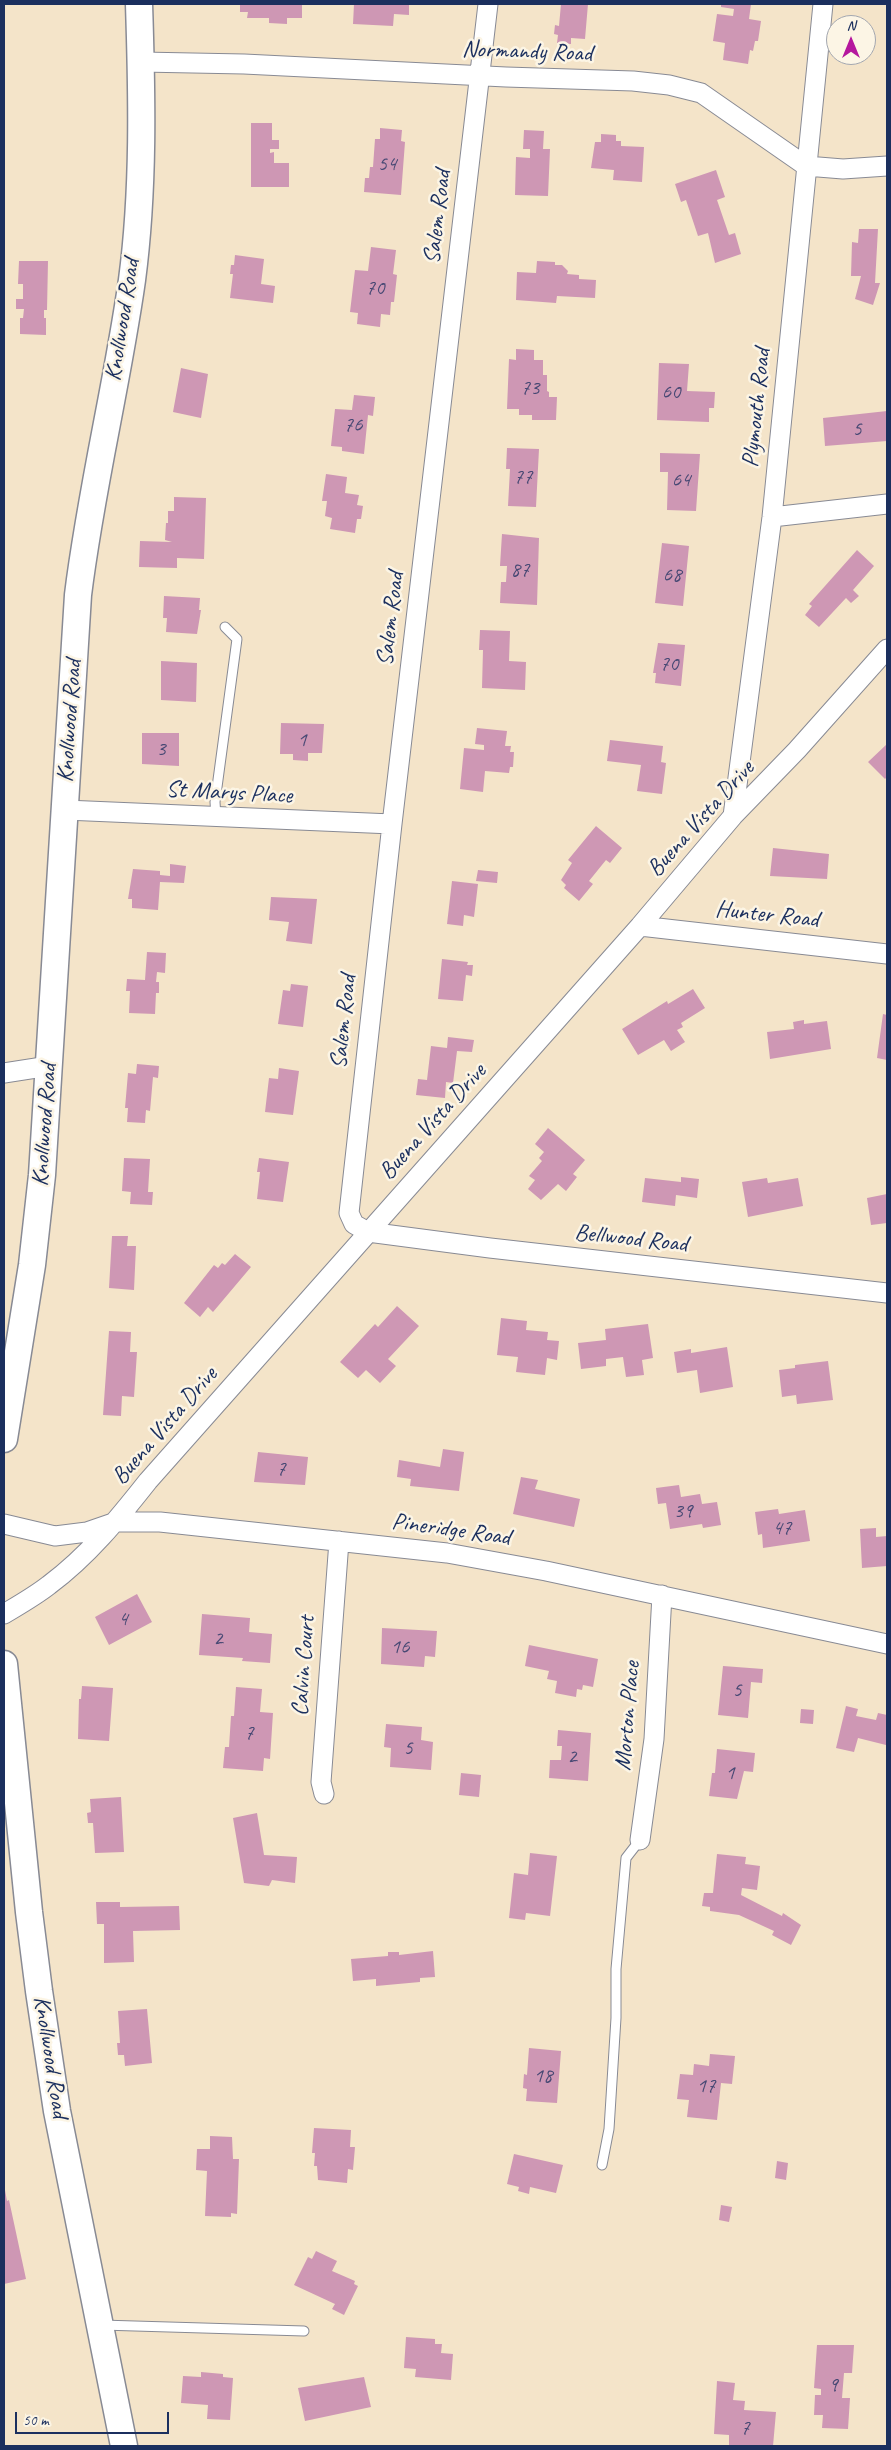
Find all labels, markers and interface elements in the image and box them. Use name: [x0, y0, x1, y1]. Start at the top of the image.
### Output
north arrow: [826, 15, 876, 65]
text: N: [847, 17, 855, 34]
street label: Normandy Road: [461, 35, 593, 69]
house number: 54: [378, 151, 396, 177]
street label: Salem Road: [418, 168, 458, 266]
street label: Knollwood Road: [99, 257, 147, 383]
house number: 70: [366, 275, 384, 301]
street label: Plymouth Road: [736, 347, 778, 469]
house number: 73: [521, 375, 539, 401]
house number: 60: [662, 379, 680, 405]
house number: 76: [344, 412, 362, 438]
house number: 5: [852, 416, 862, 442]
house number: 77: [514, 464, 532, 490]
house number: 64: [672, 467, 690, 493]
house number: 87: [511, 557, 529, 583]
house number: 68: [663, 562, 681, 588]
street label: Salem Road: [371, 570, 411, 668]
house number: 70: [660, 651, 678, 677]
street label: Knollwood Road: [51, 659, 89, 783]
house number: 1: [297, 727, 307, 753]
house number: 3: [156, 736, 166, 762]
street label: Buena Vista Drive: [641, 755, 761, 883]
street label: St Marys Place: [165, 775, 293, 811]
street label: Hunter Road: [714, 895, 820, 935]
street label: Salem Road: [325, 974, 363, 1070]
street label: Buena Vista Drive: [373, 1058, 493, 1186]
street label: Knollwood Road: [26, 1063, 64, 1187]
street label: Bellwood Road: [573, 1219, 689, 1259]
street label: Buena Vista Drive: [106, 1361, 224, 1491]
house number: 7: [276, 1456, 286, 1482]
house number: 39: [674, 1498, 692, 1524]
street label: Pineridge Road: [390, 1507, 512, 1553]
house number: 47: [773, 1515, 791, 1541]
house number: 4: [118, 1606, 128, 1632]
street label: Calvin Court: [286, 1615, 322, 1717]
house number: 2: [213, 1626, 223, 1652]
house number: 16: [391, 1634, 409, 1660]
street label: Morton Place: [609, 1660, 647, 1772]
house number: 5: [732, 1677, 742, 1703]
house number: 7: [244, 1720, 254, 1746]
house number: 5: [403, 1735, 413, 1761]
house number: 2: [567, 1744, 577, 1770]
house number: 1: [725, 1760, 735, 1786]
street label: Knollwood Road: [26, 1994, 74, 2120]
house number: 18: [534, 2063, 552, 2089]
house number: 17: [697, 2073, 715, 2099]
house number: 9: [828, 2372, 838, 2398]
scale bar: [18, 2402, 171, 2434]
text: 50 m: [23, 2411, 49, 2430]
house number: 7: [740, 2415, 750, 2441]

